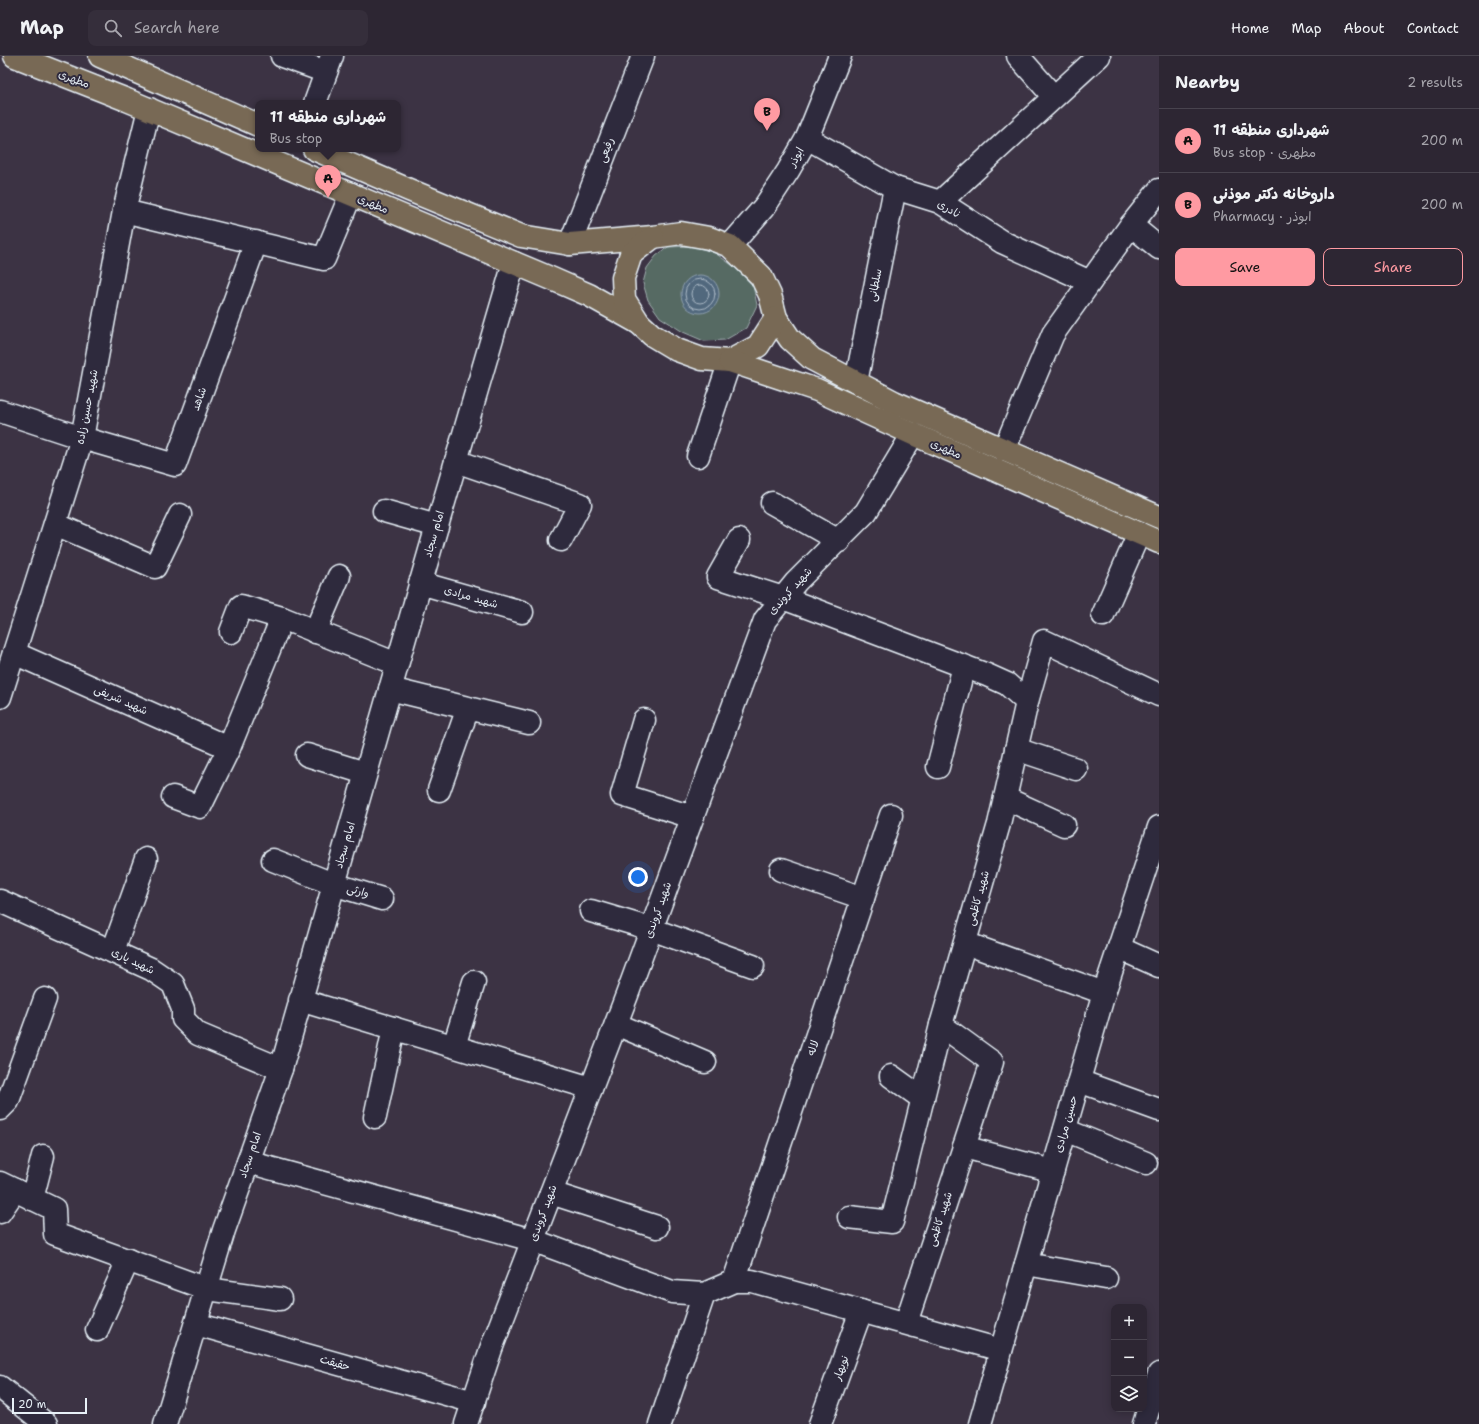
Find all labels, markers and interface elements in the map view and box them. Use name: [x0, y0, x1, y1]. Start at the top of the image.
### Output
search box: [88, 10, 368, 46]
text: Map: [20, 15, 64, 40]
icon: search: [102, 17, 124, 39]
text: Search here: [134, 18, 220, 38]
text: Home: [1231, 19, 1270, 37]
text: Map: [1292, 19, 1322, 37]
text: About: [1344, 19, 1385, 37]
text: Contact: [1407, 19, 1459, 37]
street label: مطهری: [56, 66, 92, 92]
text: Nearby: [1175, 71, 1240, 93]
text: 2 results: [1407, 74, 1463, 91]
pin: B: [754, 98, 780, 131]
popup: [255, 100, 401, 152]
text: شهرداری منطقه 11: [270, 107, 386, 127]
text: شهرداری منطقه 11: [1213, 120, 1329, 140]
text: Bus stop: [270, 130, 322, 147]
text: A: [1183, 132, 1193, 149]
text: 200 m: [1421, 132, 1463, 149]
street label: رفیعی: [594, 135, 618, 165]
street label: ابوذر: [784, 144, 808, 170]
text: Bus stop · مطهری: [1213, 144, 1316, 161]
pin: A: [315, 165, 341, 198]
text: داروخانه دکتر موذنی: [1213, 184, 1335, 204]
street label: مطهری: [355, 191, 391, 217]
street label: نادری: [934, 196, 964, 222]
text: B: [1184, 196, 1192, 213]
text: 200 m: [1421, 196, 1463, 213]
text: Pharmacy · ابوذر: [1213, 208, 1311, 225]
button: Save: [1175, 248, 1315, 286]
button: Share: [1323, 248, 1463, 286]
street label: سلطانی: [864, 267, 886, 303]
street label: شهید حسین زاده: [72, 368, 102, 446]
street label: شاهد: [188, 385, 210, 413]
street label: مطهری: [928, 436, 964, 462]
street label: امام سجاد: [420, 509, 449, 559]
street label: شهید کروندی: [765, 564, 815, 618]
street label: شهید مرادی: [442, 582, 500, 612]
street label: شهید شریفی: [92, 682, 150, 718]
street label: امام سجاد: [331, 820, 360, 870]
your location: [628, 867, 648, 887]
street label: شهید کاظمی: [963, 869, 993, 927]
street label: شهید کروندی: [641, 880, 675, 940]
street label: وارثی: [345, 881, 371, 901]
street label: شهید یاری: [109, 944, 157, 978]
street label: لاله: [803, 1038, 823, 1058]
street label: حسین مرادی: [1051, 1094, 1081, 1154]
street label: امام سجاد: [235, 1130, 266, 1180]
street label: شهید کروندی: [525, 1183, 561, 1243]
street label: شهید کاظمی: [924, 1190, 956, 1248]
map controls: [1111, 1304, 1147, 1412]
button: +: [1111, 1304, 1147, 1340]
button: −: [1111, 1340, 1147, 1376]
street label: حقیقت: [318, 1352, 352, 1374]
street label: نوبهار: [829, 1353, 852, 1384]
button: layers: [1111, 1376, 1147, 1412]
scale bar: [12, 1396, 87, 1415]
text: 20 m: [18, 1397, 46, 1412]

